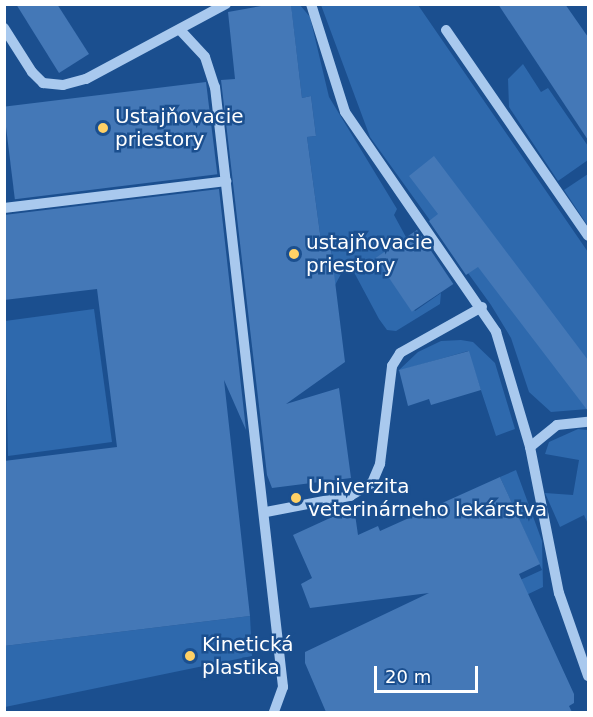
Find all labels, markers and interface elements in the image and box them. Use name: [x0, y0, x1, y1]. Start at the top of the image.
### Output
place label: Ustajňovacie priestory: [115, 104, 244, 151]
marker: Ustajňovacie priestory: [96, 121, 110, 135]
place label: ustajňovacie priestory: [306, 231, 433, 278]
marker: ustajňovacie priestory: [287, 247, 301, 261]
place label: Univerzita veterinárneho lekárstva: [308, 474, 547, 521]
marker: Univerzita veterinárneho lekárstva: [289, 491, 303, 505]
place label: Kinetická plastika: [202, 632, 294, 679]
marker: Kinetická plastika: [183, 649, 197, 663]
scale bar: [377, 654, 480, 692]
text: 20 m: [385, 666, 431, 687]

